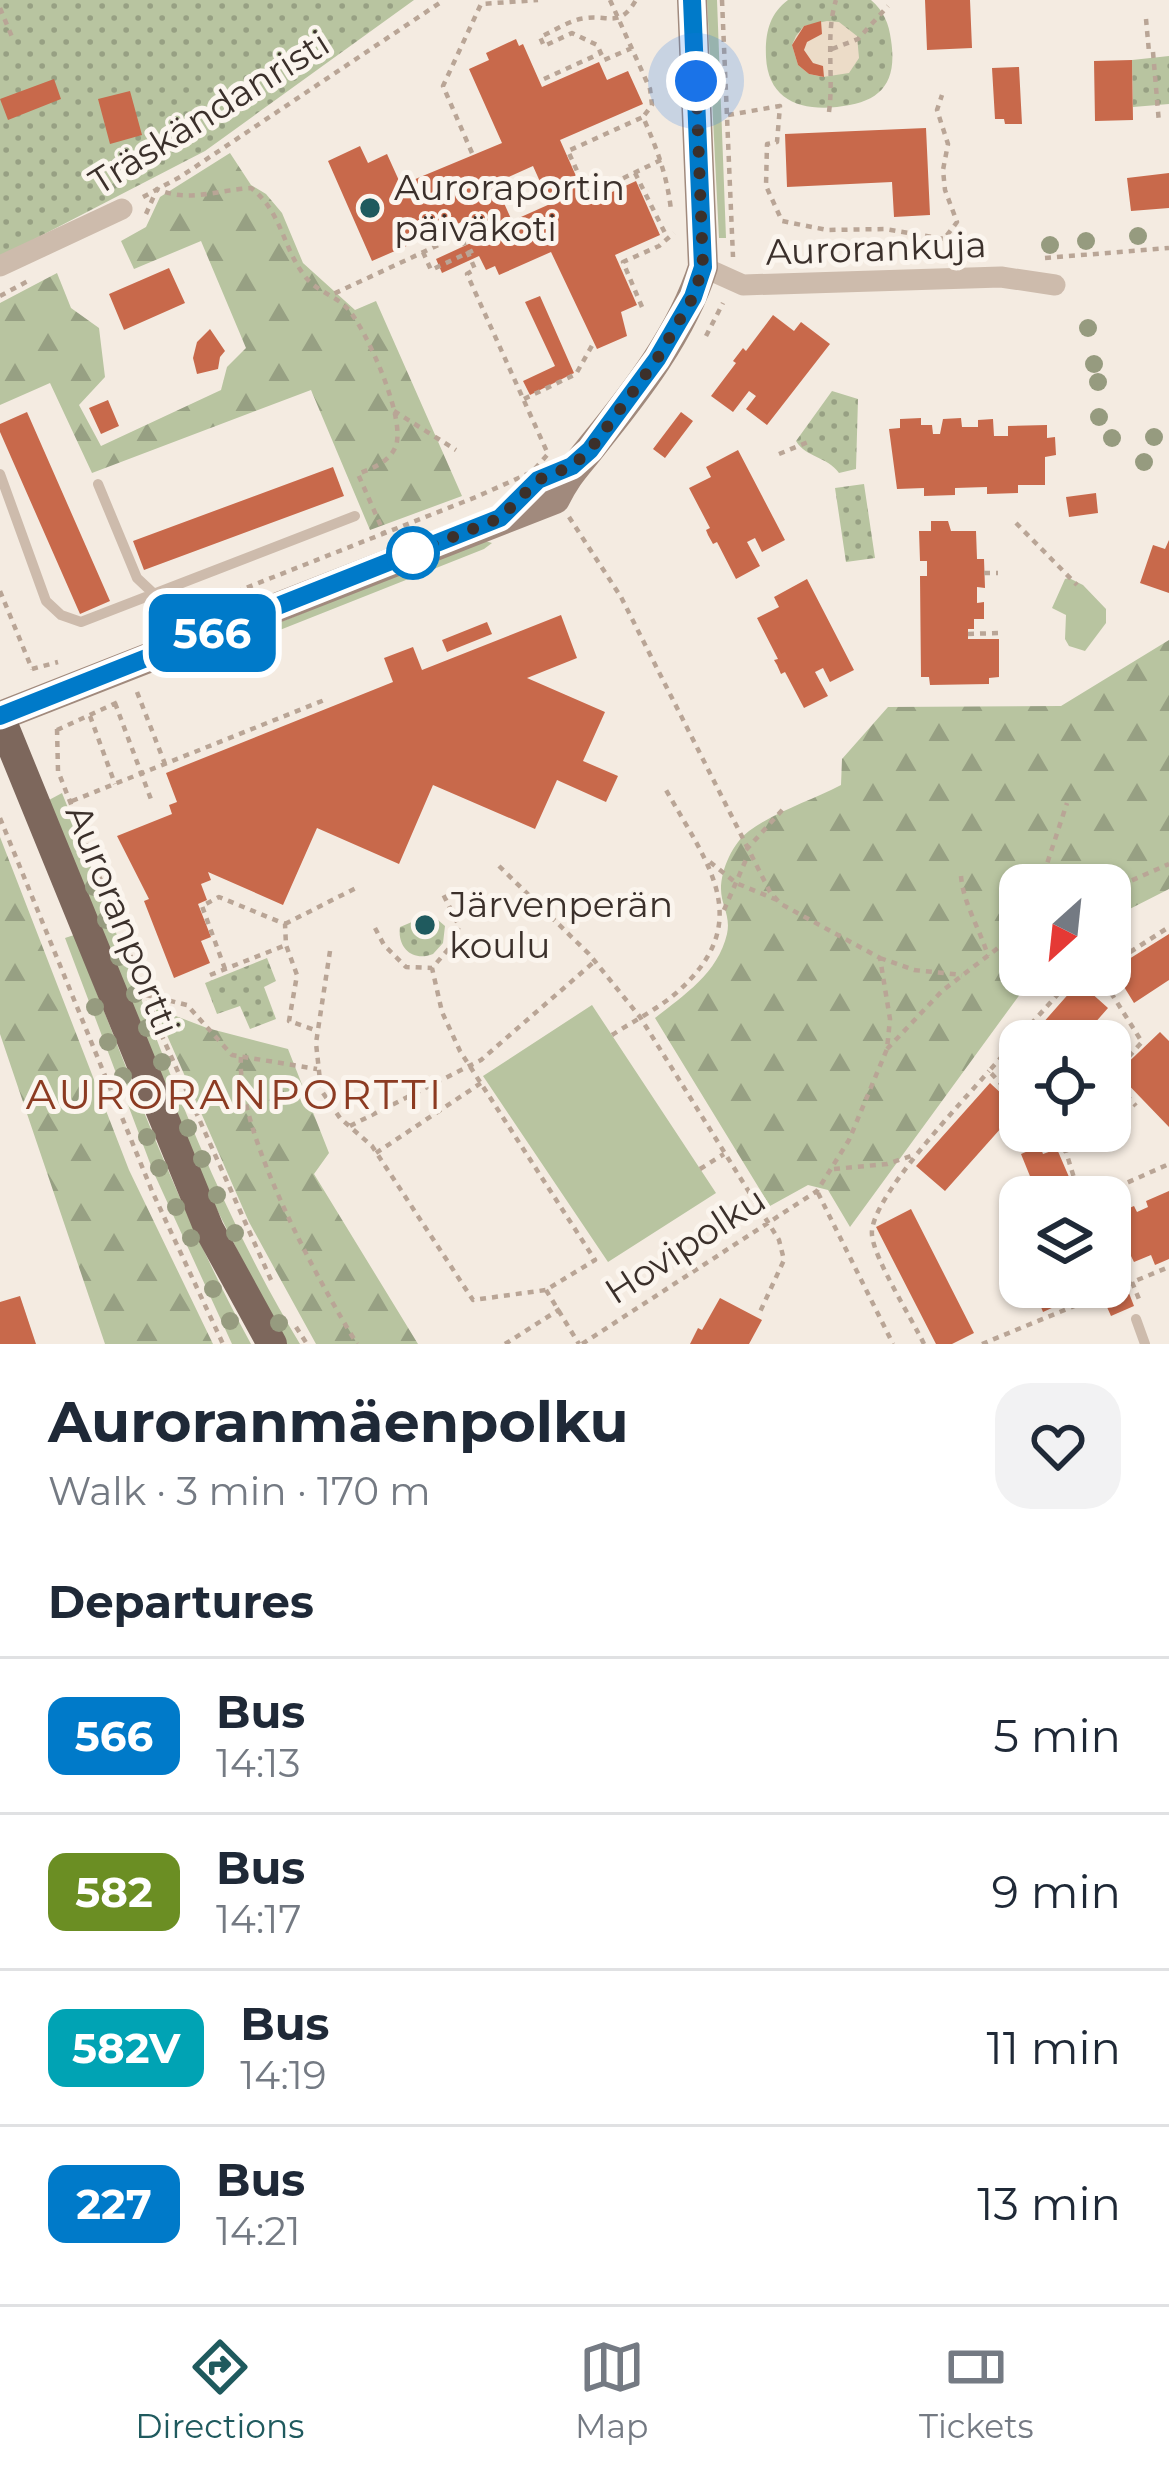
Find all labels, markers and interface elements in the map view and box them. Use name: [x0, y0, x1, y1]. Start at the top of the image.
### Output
street label: Träskändanristi: [81, 21, 337, 203]
your location: [666, 51, 726, 111]
place label: Auroraportin päiväkoti: [394, 165, 625, 250]
marker: Auroraportin päiväkoti: [357, 195, 383, 221]
street label: Aurorankuja: [765, 222, 987, 274]
unlabelled marker: [388, 528, 438, 578]
line badge: 566: [143, 594, 281, 672]
text: 566: [173, 607, 251, 659]
street label: Auroranportti: [57, 798, 189, 1042]
north arrow: [999, 864, 1131, 996]
map controls: [999, 864, 1131, 1308]
place label: Järvenperän koulu: [448, 882, 673, 967]
marker: Järvenperän koulu: [412, 912, 438, 938]
button: locate: [999, 1020, 1131, 1152]
district label: AURORANPORTTI: [26, 1068, 444, 1120]
button: layers: [999, 1176, 1131, 1308]
street label: Hovipolku: [596, 1177, 774, 1313]
button: heart: [995, 1383, 1121, 1509]
text: Auroranmäenpolku: [48, 1387, 629, 1456]
text: Walk · 3 min · 170 m: [48, 1467, 431, 1515]
text: Departures: [48, 1574, 314, 1629]
text: Bus: [216, 1684, 305, 1739]
text: 5 min: [993, 1708, 1121, 1763]
text: 566: [75, 1710, 153, 1762]
text: 14:13: [216, 1739, 300, 1787]
text: Bus: [216, 1840, 305, 1895]
text: 9 min: [992, 1864, 1121, 1919]
text: 582: [75, 1866, 153, 1918]
text: 14:17: [216, 1895, 301, 1943]
text: Bus: [240, 1996, 330, 2051]
text: 11 min: [986, 2020, 1121, 2075]
text: 582V: [72, 2022, 180, 2074]
text: 14:19: [240, 2051, 326, 2099]
text: Bus: [216, 2152, 305, 2207]
text: 13 min: [977, 2176, 1121, 2231]
text: 227: [76, 2178, 152, 2230]
text: 14:21: [216, 2207, 301, 2255]
tab: Directions: [135, 2334, 304, 2446]
tab: Map: [575, 2334, 648, 2446]
tab: Tickets: [919, 2334, 1034, 2446]

